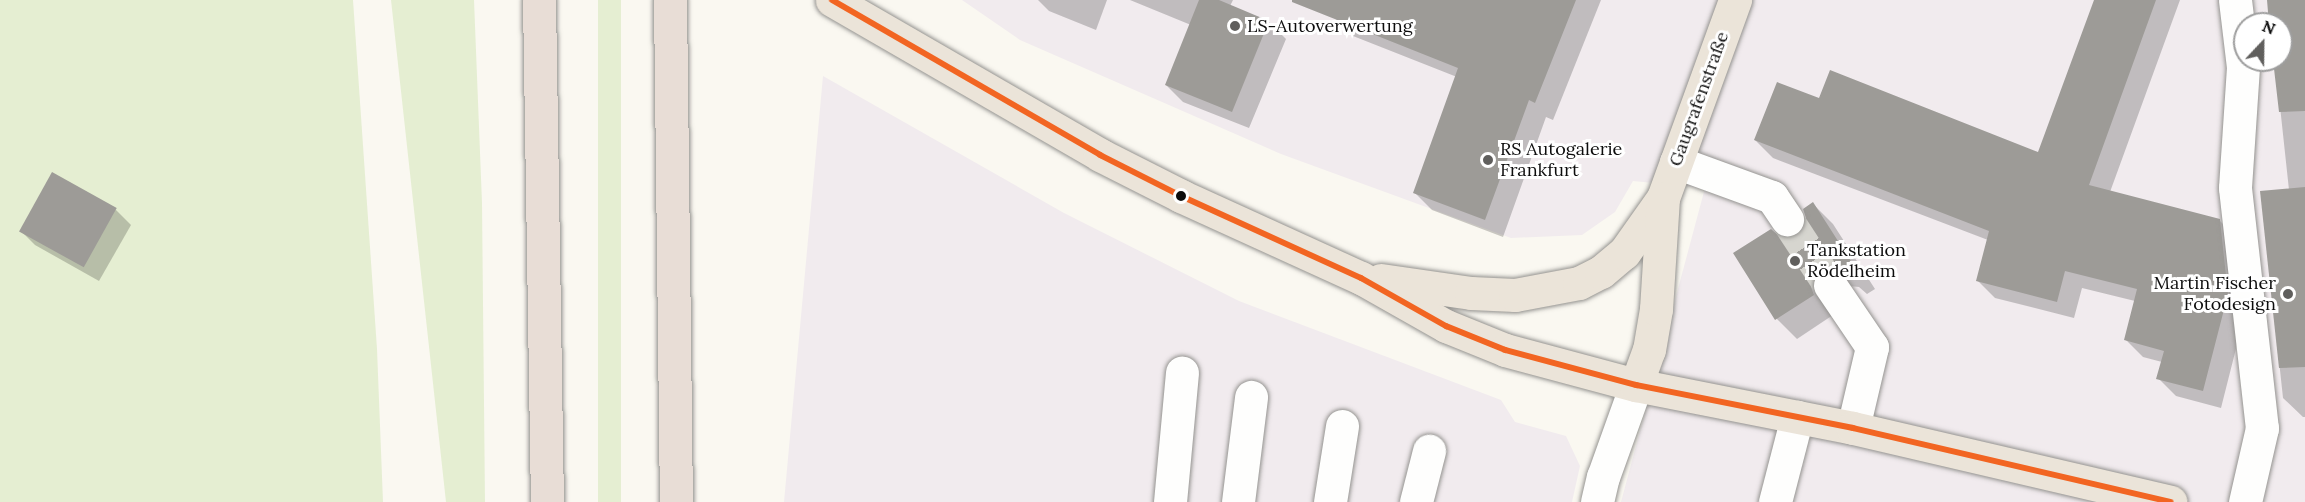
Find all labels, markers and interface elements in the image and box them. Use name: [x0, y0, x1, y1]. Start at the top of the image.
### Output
north arrow: [2233, 12, 2293, 72]
place label: LS-Autoverwertung: [1247, 15, 1413, 37]
text: N: [2260, 16, 2278, 39]
marker: LS-Autoverwertung: [1228, 19, 1242, 33]
street label: Gaugrafenstraße: [1665, 29, 1733, 169]
place label: RS Autogalerie Frankfurt: [1500, 139, 1622, 182]
marker: RS Autogalerie Frankfurt: [1481, 153, 1495, 167]
unlabelled marker: [1175, 190, 1187, 202]
place label: Tankstation Rödelheim: [1807, 240, 1906, 282]
marker: Tankstation Rödelheim: [1788, 254, 1802, 268]
place label: Martin Fischer Fotodesign: [2154, 273, 2276, 316]
marker: Martin Fischer Fotodesign: [2281, 287, 2295, 301]

